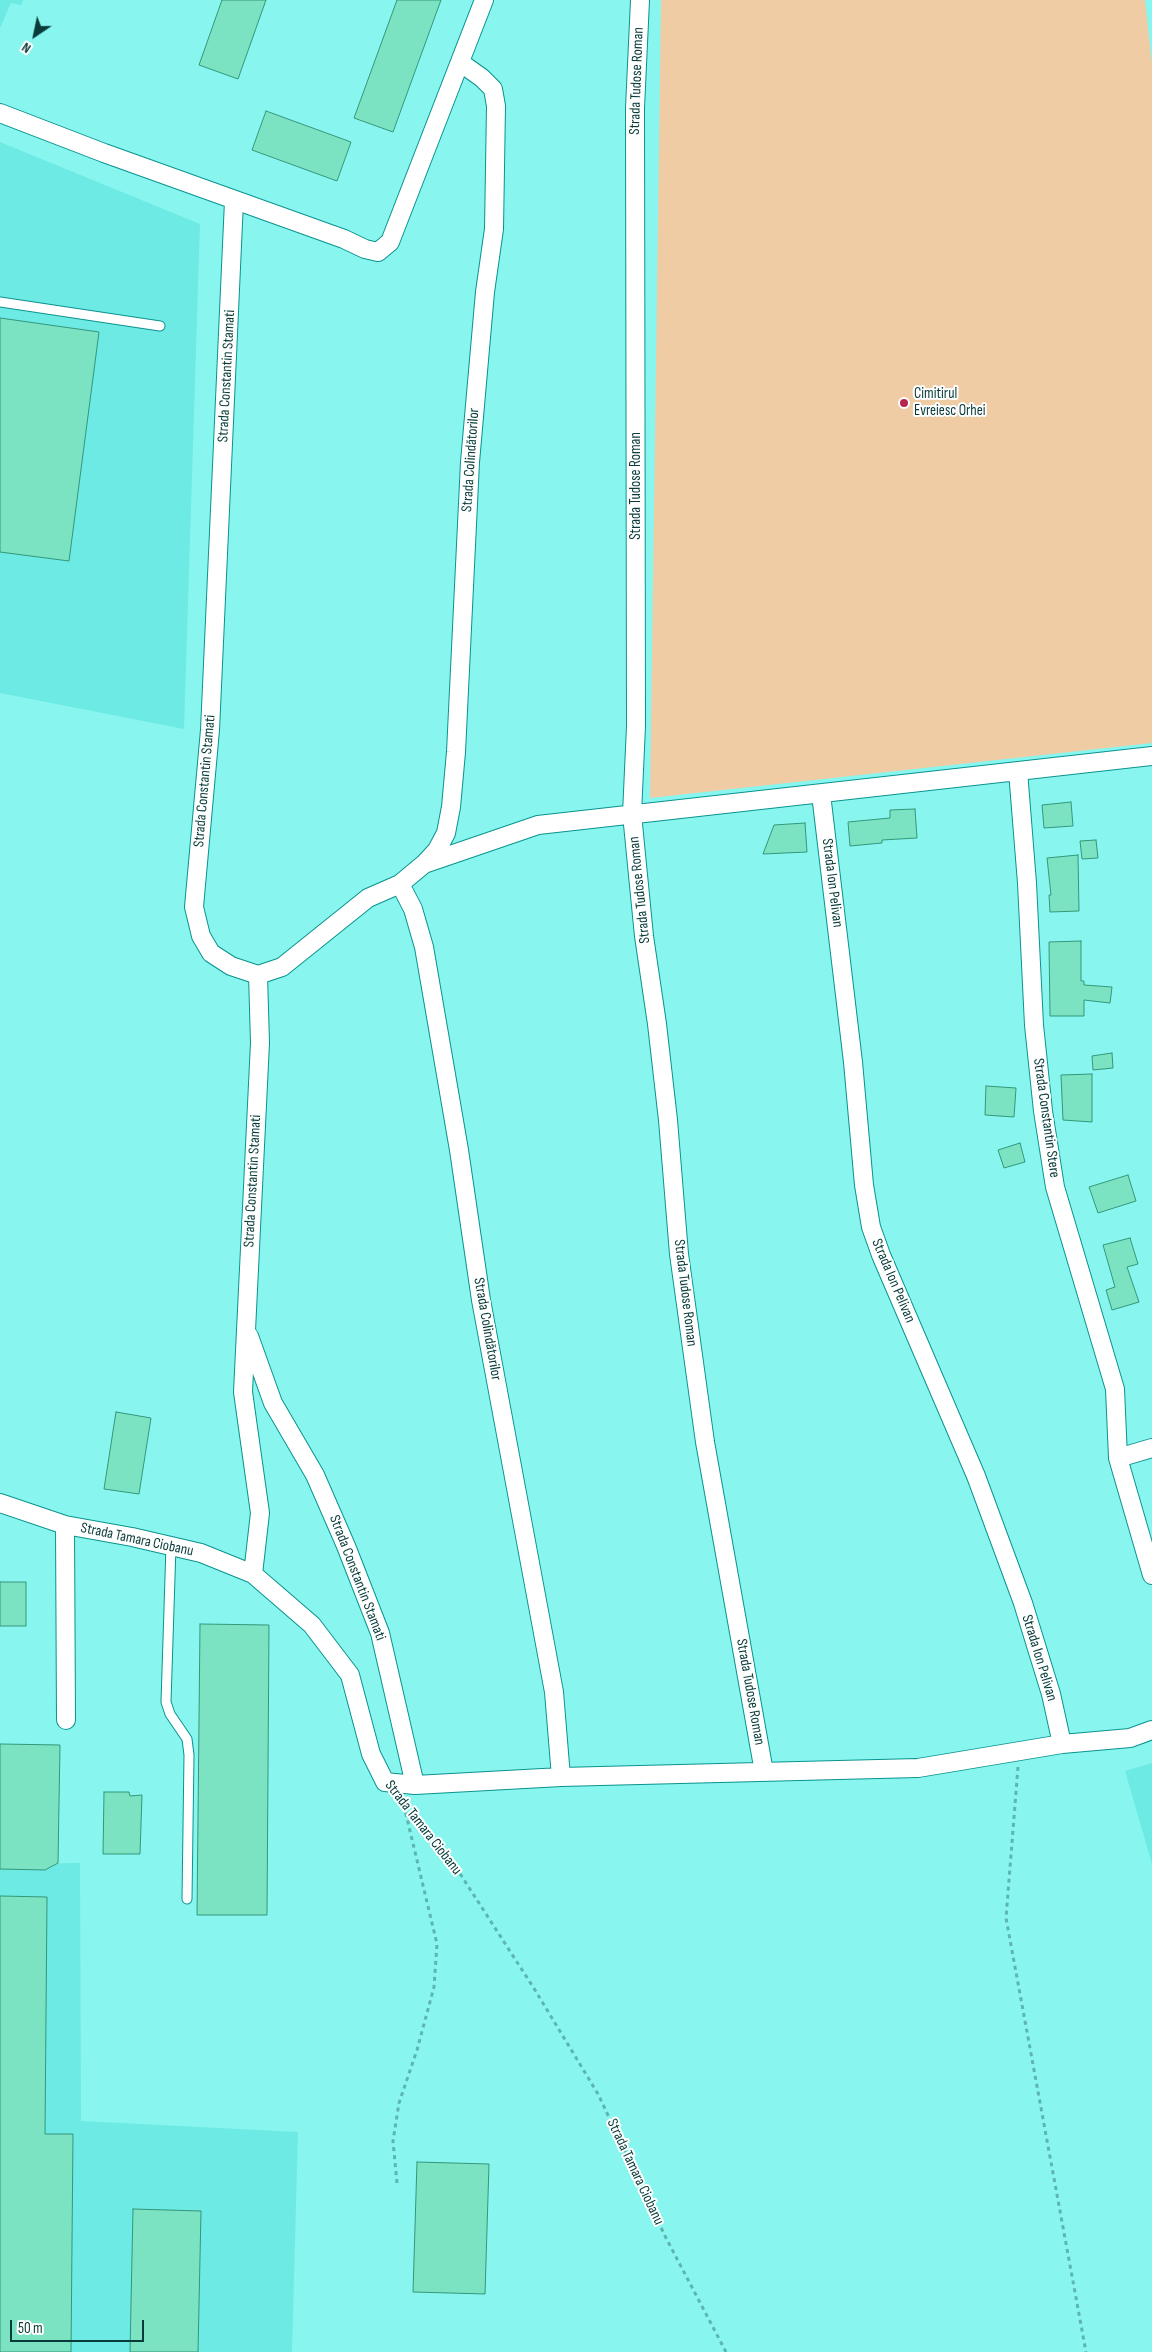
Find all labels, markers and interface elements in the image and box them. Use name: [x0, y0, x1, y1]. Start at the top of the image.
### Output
north arrow: [10, 10, 60, 60]
street label: Strada Tudose Roman: [626, 27, 648, 135]
text: N: [18, 39, 34, 57]
street label: Strada Constantin Stamati: [215, 309, 239, 443]
place label: Cimitirul Evreiesc Orhei: [914, 385, 986, 420]
marker: Cimitirul Evreiesc Orhei: [898, 397, 910, 409]
street label: Strada Colindătorilor: [458, 407, 484, 513]
street label: Strada Tudose Roman: [627, 432, 645, 540]
street label: Strada Constantin Stamati: [190, 714, 220, 848]
street label: Strada Tudose Roman: [625, 836, 655, 944]
street label: Strada Ion Pelivan: [818, 838, 846, 928]
street label: Strada Constantin Stere: [1029, 1057, 1063, 1179]
street label: Strada Constantin Stamati: [241, 1114, 265, 1248]
street label: Strada Ion Pelivan: [867, 1236, 919, 1326]
street label: Strada Tudose Roman: [670, 1238, 700, 1348]
street label: Strada Colindătorilor: [469, 1276, 505, 1382]
street label: Strada Constantin Stamati: [325, 1513, 389, 1643]
street label: Strada Tamara Ciobanu: [79, 1519, 195, 1561]
street label: Strada Ion Pelivan: [1017, 1613, 1061, 1703]
street label: Strada Tudose Roman: [732, 1637, 768, 1747]
street label: Strada Tamara Ciobanu: [381, 1777, 465, 1879]
street label: Strada Tamara Ciobanu: [603, 2116, 667, 2228]
scale bar: [12, 2310, 146, 2342]
text: 50 m: [18, 2319, 43, 2338]

